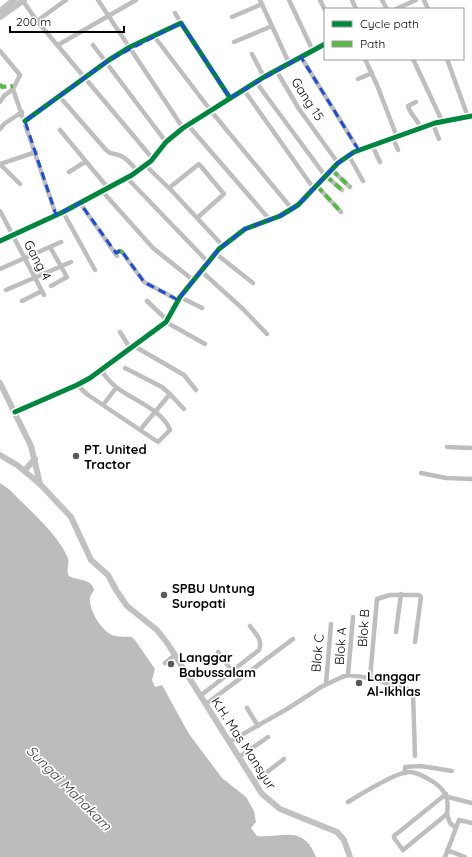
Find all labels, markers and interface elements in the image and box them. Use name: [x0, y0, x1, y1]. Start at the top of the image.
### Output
scale bar: [10, 8, 124, 34]
legend: [324, 8, 464, 60]
text: 200 m: [16, 14, 51, 29]
text: Cycle path: [360, 16, 419, 31]
text: Path: [360, 36, 385, 51]
street label: Gang 15: [288, 74, 328, 124]
street label: Gang 4: [21, 237, 55, 283]
place label: PT. United Tractor: [84, 441, 147, 472]
marker: PT. United Tractor: [71, 451, 81, 461]
place label: SPBU Untung Suropati: [172, 580, 255, 611]
marker: SPBU Untung Suropati: [159, 590, 169, 600]
street label: Blok B: [354, 608, 372, 648]
street label: Blok A: [331, 626, 349, 666]
street label: Blok C: [307, 633, 327, 673]
place label: Langgar Babussalam: [179, 649, 256, 680]
marker: Langgar Babussalam: [166, 659, 176, 669]
place label: Langgar Al-Ikhlas: [367, 668, 421, 699]
marker: Langgar Al-Ikhlas: [354, 678, 364, 688]
street label: K.H. Mas Mansyur: [208, 694, 280, 792]
water label: Sungai Mahakam: [23, 742, 116, 835]

